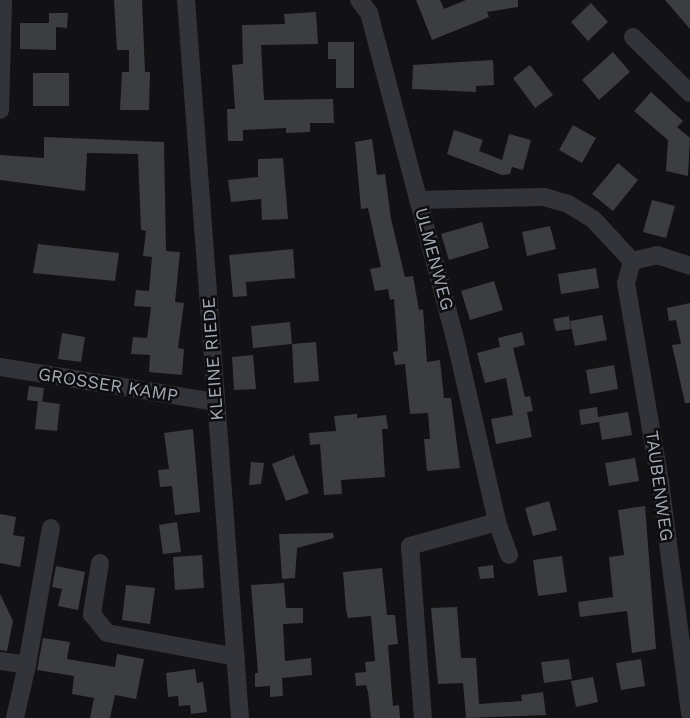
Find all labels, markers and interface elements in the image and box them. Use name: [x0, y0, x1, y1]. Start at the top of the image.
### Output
street label: ULMENWEG: [410, 205, 458, 313]
street label: KLEINE RIEDE: [198, 297, 228, 421]
street label: GROSSER KAMP: [37, 363, 179, 407]
street label: TAUBENWEG: [641, 429, 677, 543]

